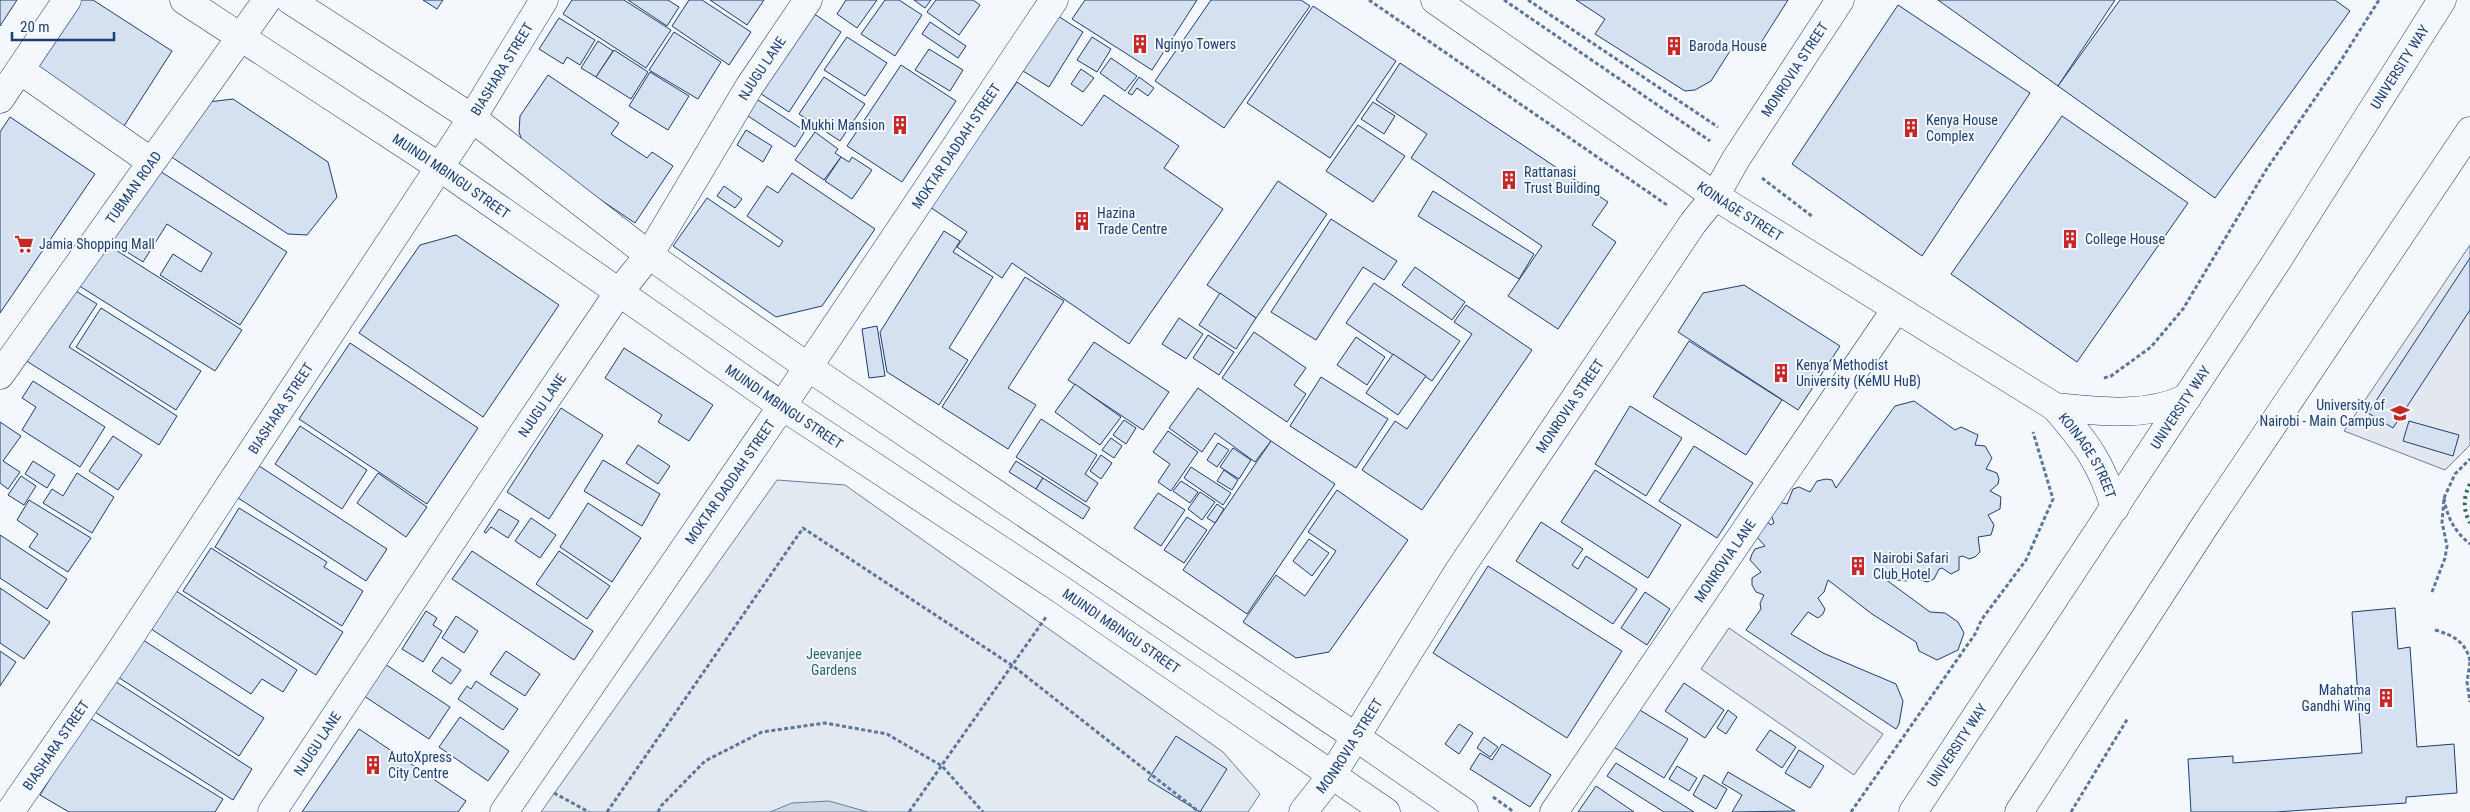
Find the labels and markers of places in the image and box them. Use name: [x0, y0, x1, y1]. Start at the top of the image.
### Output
building icon: Nginyo Towers: [1129, 33, 1151, 55]
building icon: Baroda House: [1663, 35, 1685, 57]
place label: Nginyo Towers: [1155, 36, 1236, 52]
place label: Baroda House: [1689, 38, 1767, 54]
place label: Kenya House Complex: [1926, 112, 1998, 144]
building icon: Mukhi Mansion: [889, 114, 911, 136]
place label: Mukhi Mansion: [801, 117, 885, 133]
building icon: Kenya House Complex: [1900, 117, 1922, 139]
place label: Rattanasi Trust Building: [1524, 164, 1600, 196]
building icon: Rattanasi Trust Building: [1498, 169, 1520, 191]
place label: Hazina Trade Centre: [1097, 205, 1168, 237]
building icon: Hazina Trade Centre: [1071, 210, 1093, 232]
building icon: College House: [2059, 228, 2081, 250]
place label: College House: [2085, 231, 2165, 247]
supermarket icon: Jamia Shopping Mall: [13, 233, 35, 255]
place label: Jamia Shopping Mall: [39, 236, 155, 252]
place label: Kenya Methodist University (KeMU HuB): [1796, 357, 1921, 390]
building icon: Kenya Methodist University (KeMU HuB): [1770, 362, 1792, 384]
place label: University of Nairobi - Main Campus: [2260, 397, 2386, 429]
school or university icon: University of Nairobi - Main Campus: [2389, 402, 2411, 424]
place label: Nairobi Safari Club Hotel: [1873, 550, 1949, 582]
building icon: Nairobi Safari Club Hotel: [1847, 555, 1869, 577]
place label: Mahatma Gandhi Wing: [2302, 682, 2371, 714]
building icon: Mahatma Gandhi Wing: [2375, 687, 2397, 709]
place label: AutoXpress City Centre: [388, 749, 452, 781]
building icon: AutoXpress City Centre: [362, 754, 384, 776]

